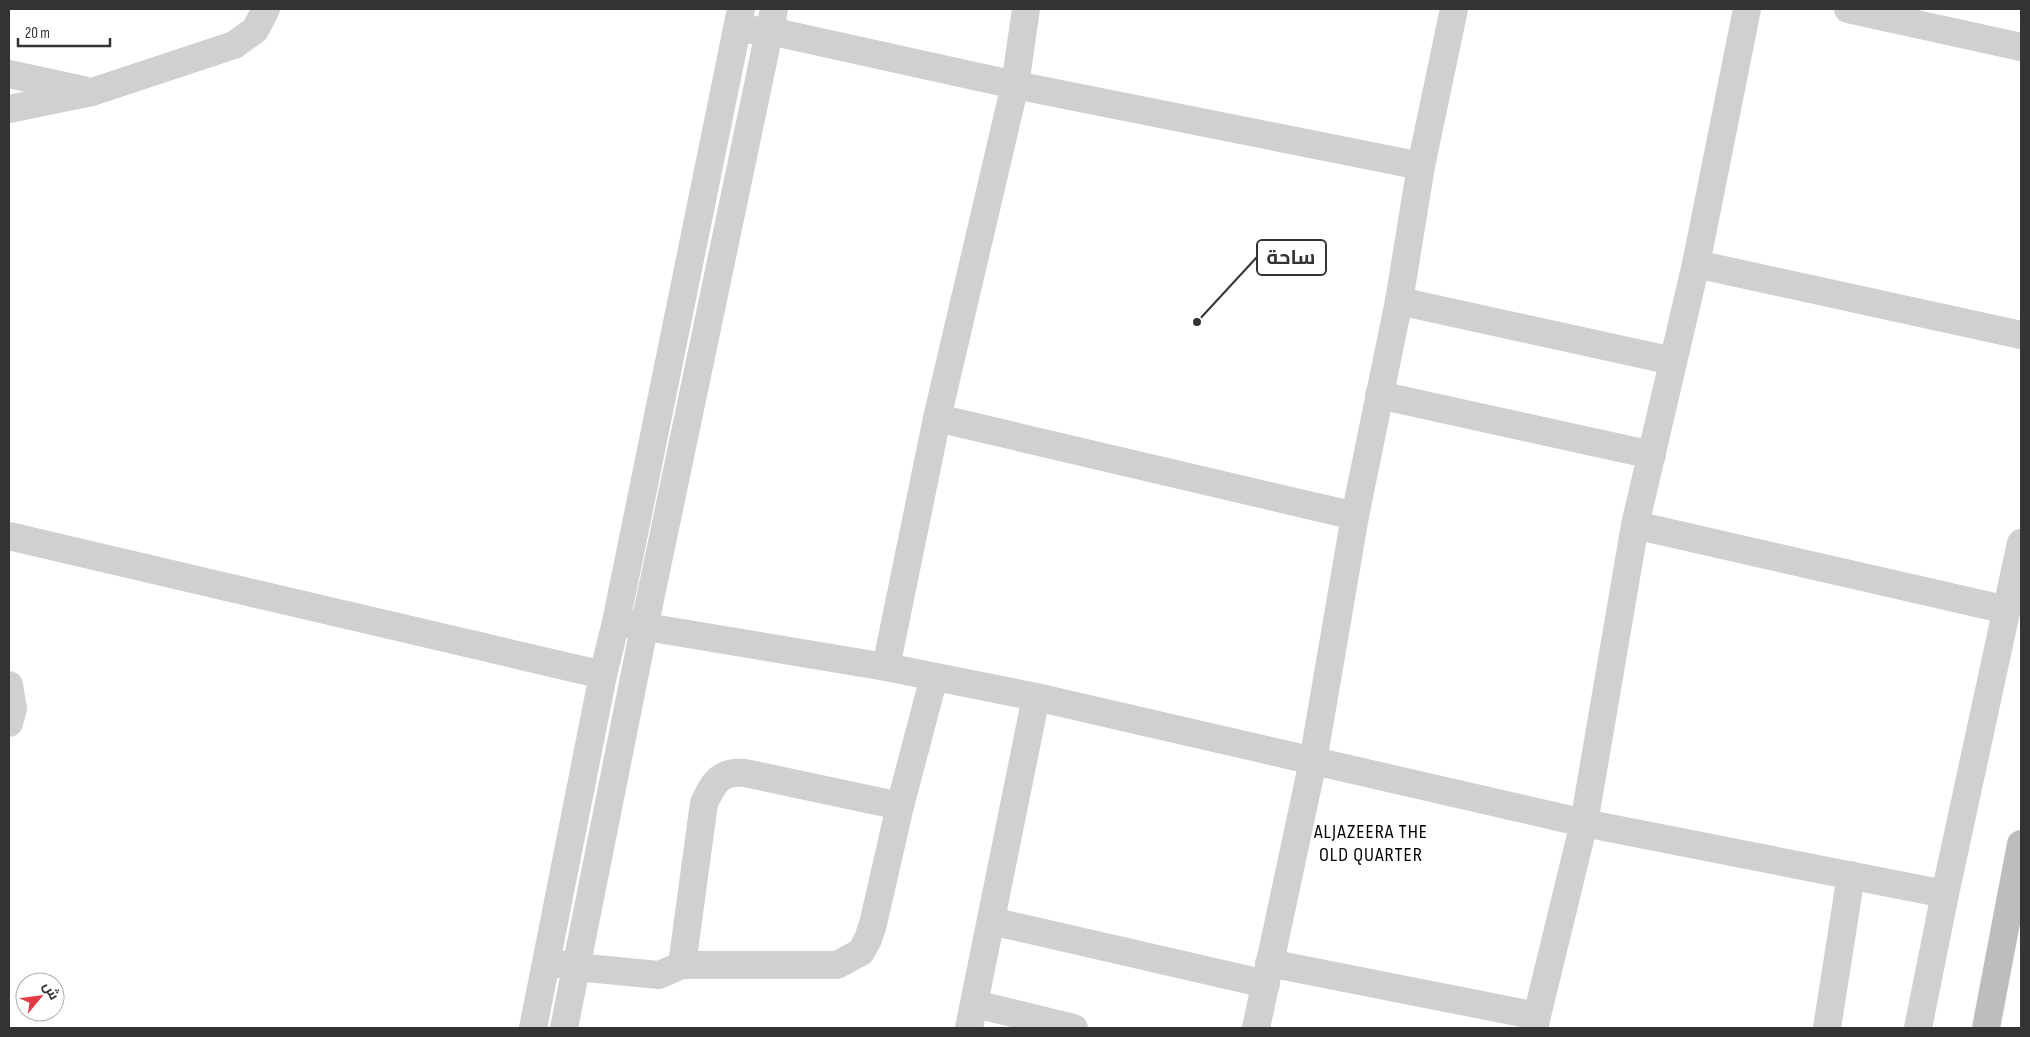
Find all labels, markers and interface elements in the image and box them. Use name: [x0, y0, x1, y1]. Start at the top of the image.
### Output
scale bar: [18, 15, 110, 47]
text: 20 m: [25, 24, 50, 43]
callout: ساحة: [1257, 240, 1326, 275]
text: ساحة: [1267, 246, 1315, 270]
district label: ALJAZEERA THE OLD QUARTER: [1313, 820, 1428, 867]
north arrow: [15, 972, 65, 1022]
text: ش: [39, 979, 63, 1003]

